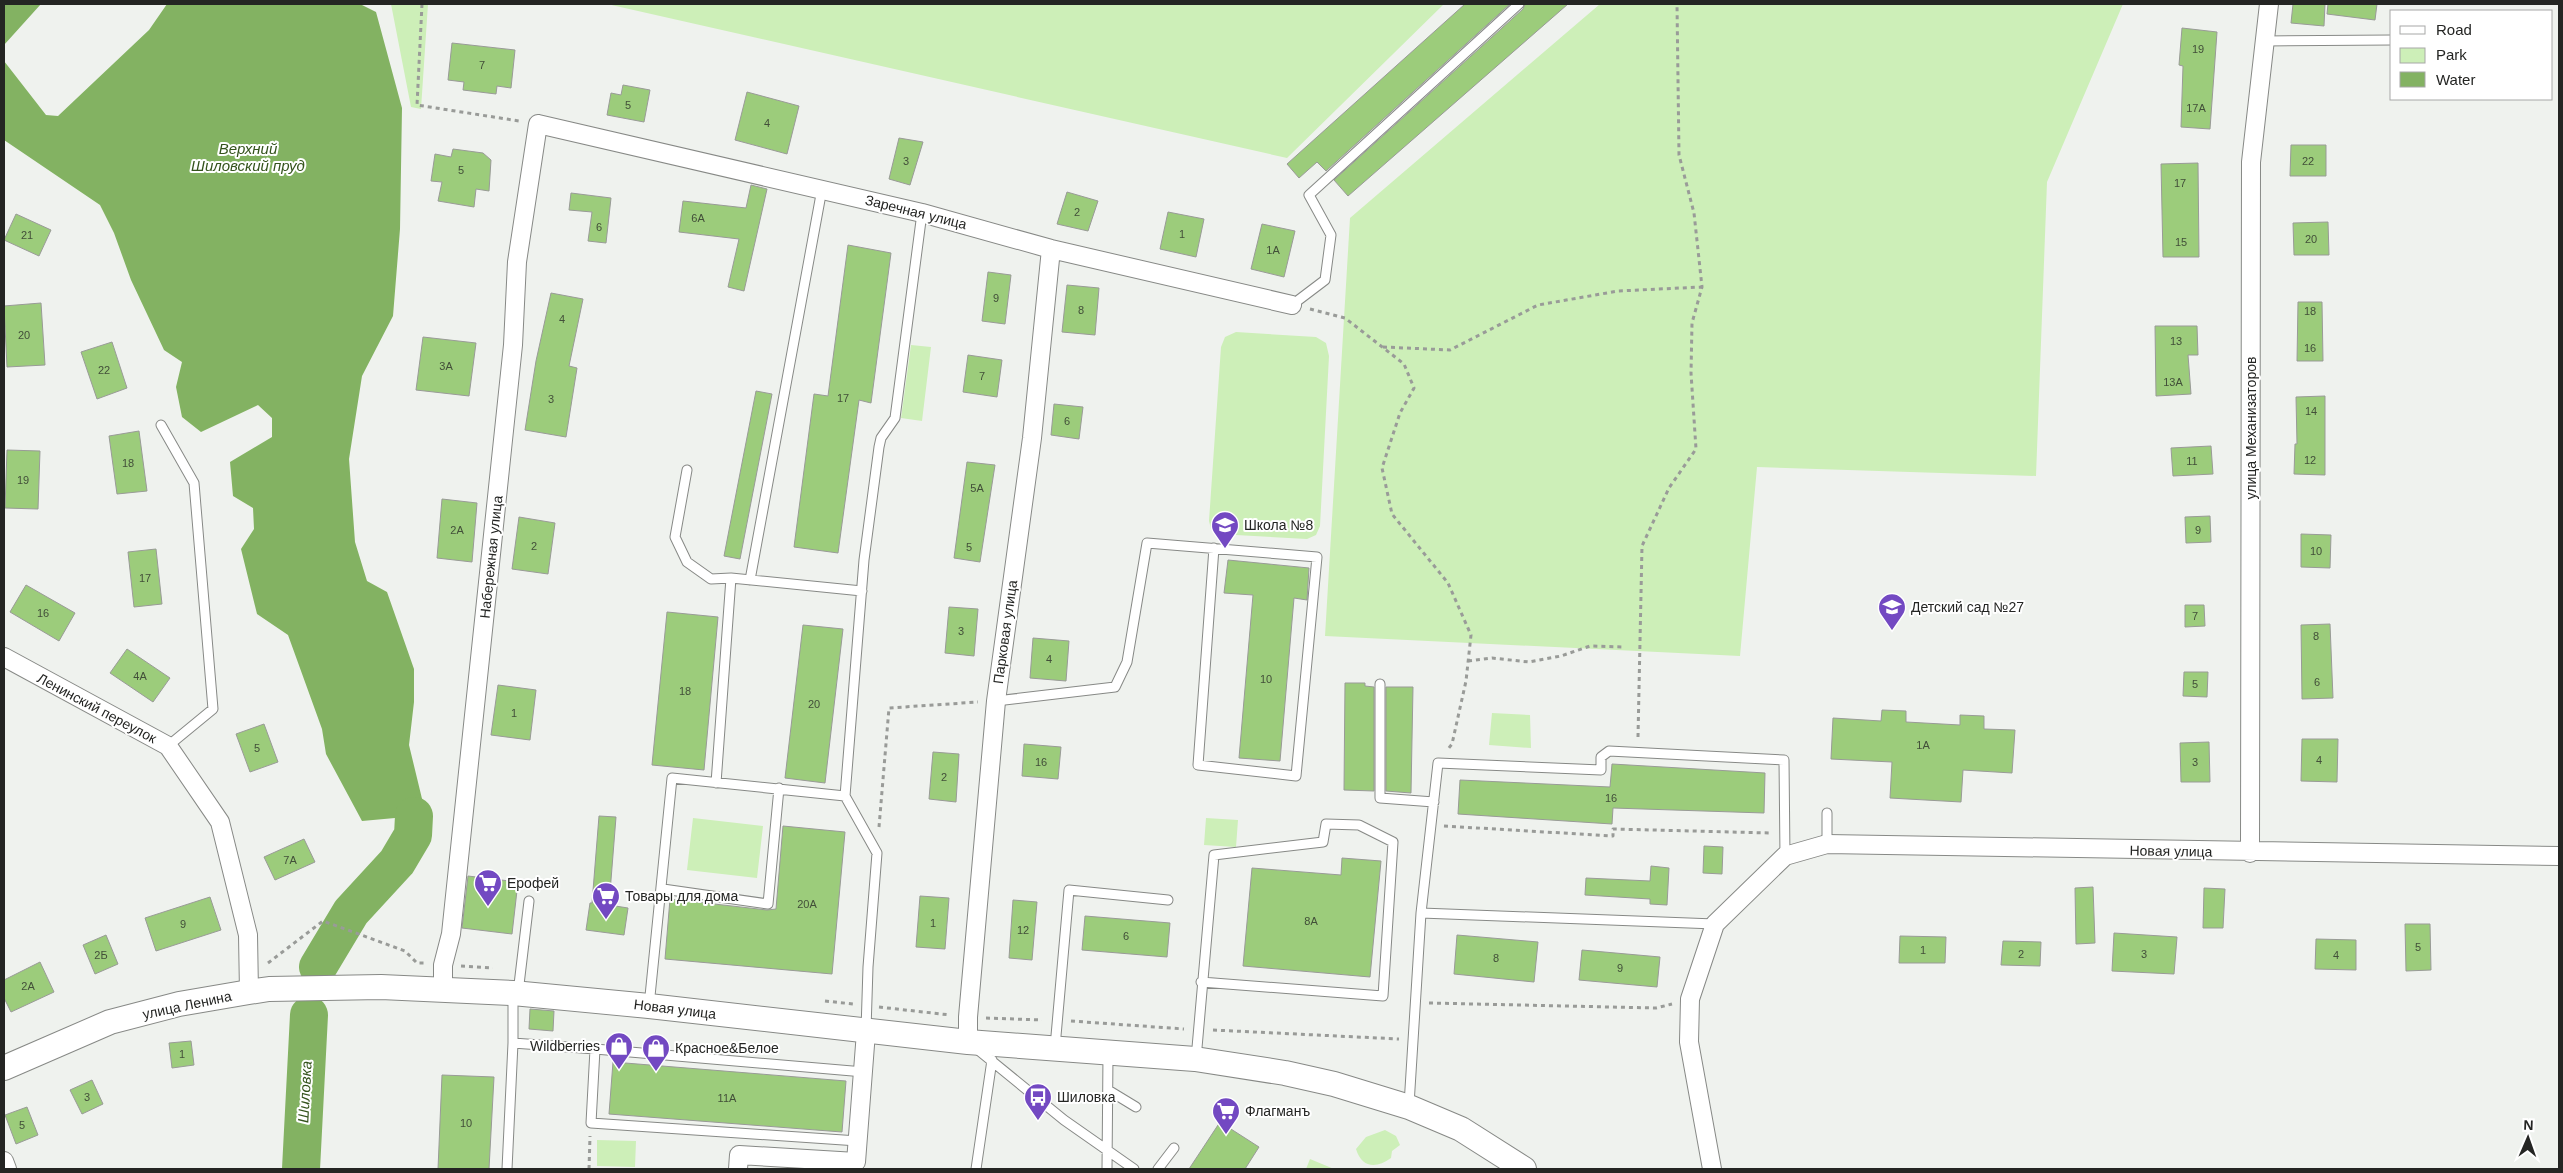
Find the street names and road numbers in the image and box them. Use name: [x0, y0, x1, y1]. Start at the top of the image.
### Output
street label: Заречная улица: [864, 192, 969, 232]
street label: улица Механизаторов: [2243, 357, 2259, 499]
street label: Набережная улица: [477, 494, 505, 619]
street label: Парковая улица: [990, 579, 1020, 685]
street label: Ленинский переулок: [35, 670, 160, 747]
street label: Новая улица: [2129, 842, 2213, 860]
street label: улица Ленина: [141, 988, 233, 1022]
street label: Новая улица: [633, 996, 717, 1022]

